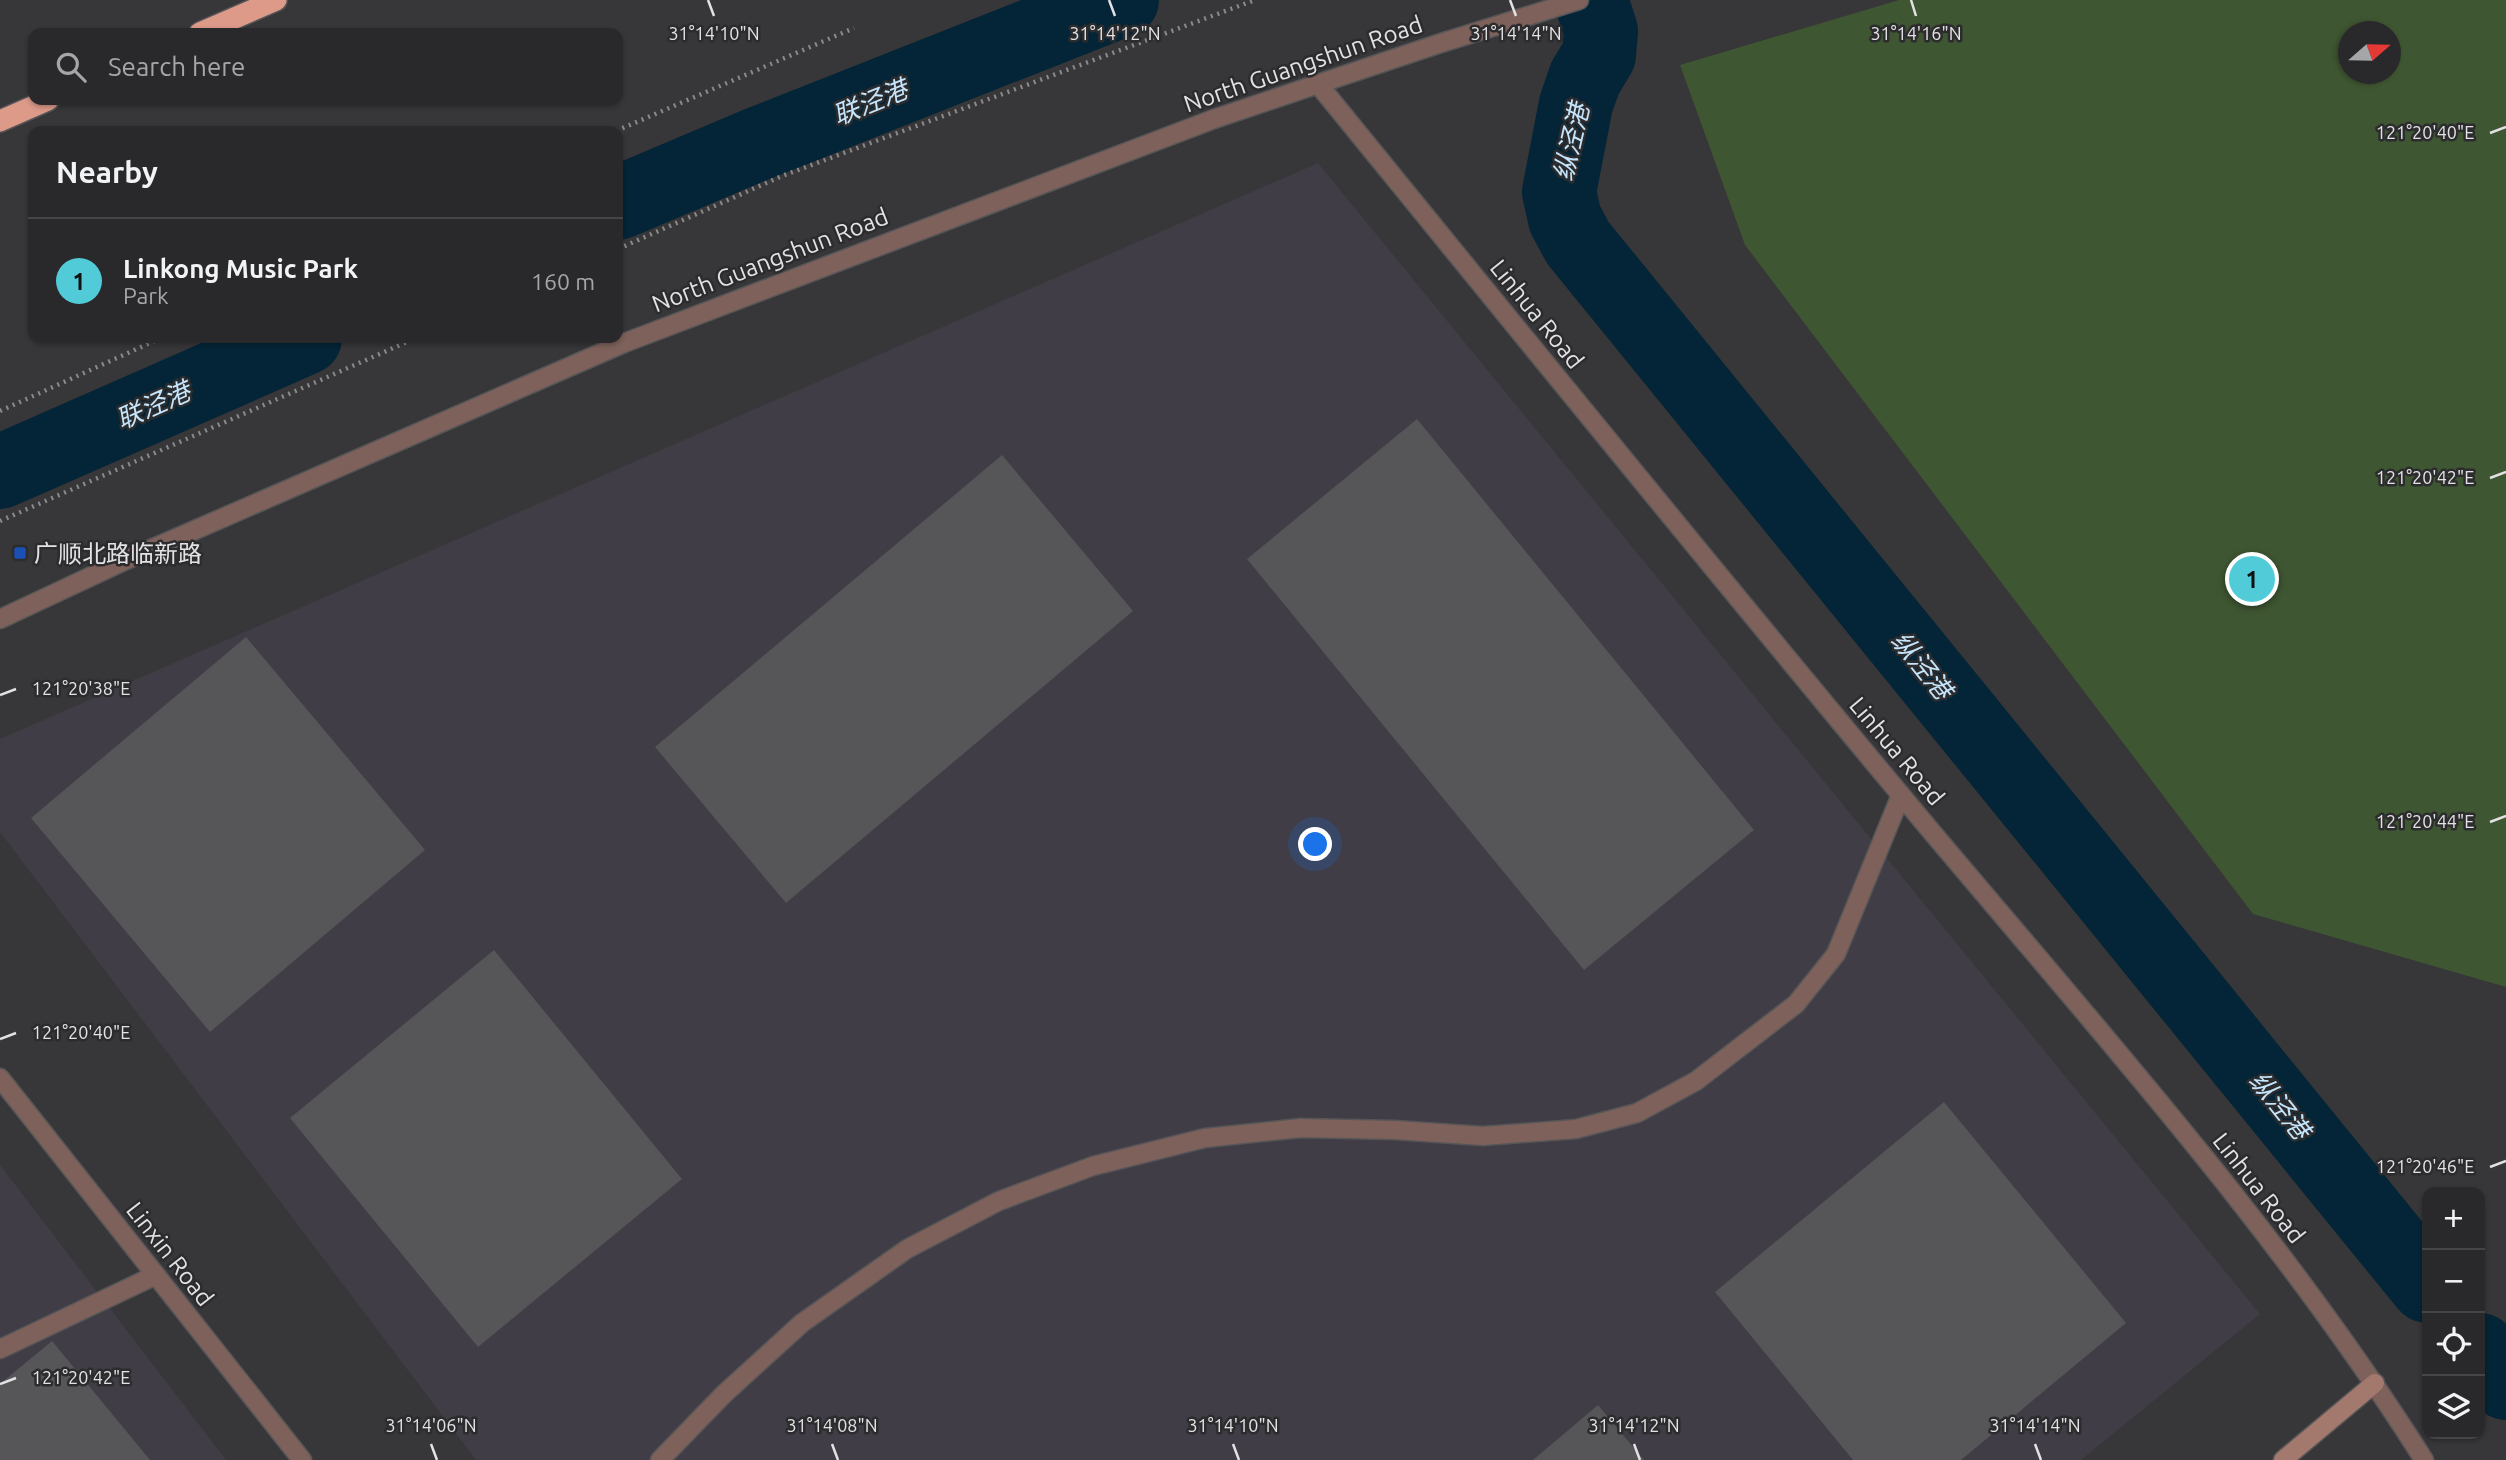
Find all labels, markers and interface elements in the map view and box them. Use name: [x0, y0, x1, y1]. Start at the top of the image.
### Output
street label: North Guangshun Road: [1180, 10, 1426, 118]
north arrow: [2338, 21, 2401, 84]
text: 31°14'10"N: [668, 23, 760, 43]
text: 31°14'12"N: [1069, 23, 1161, 43]
text: 31°14'14"N: [1470, 23, 1562, 43]
text: 31°14'16"N: [1870, 23, 1962, 43]
search box: [28, 28, 623, 105]
icon: search: [52, 48, 90, 86]
text: Search here: [108, 52, 245, 81]
water label: 联泾港: [828, 72, 915, 130]
water label: 纵泾港: [1548, 97, 1595, 183]
text: 121°20'40"E: [2376, 122, 2474, 142]
text: Nearby: [56, 155, 158, 189]
street label: North Guangshun Road: [648, 202, 892, 318]
text: Linkong Music Park: [123, 254, 358, 283]
street label: Linhua Road: [1485, 254, 1589, 374]
text: 1: [73, 269, 85, 294]
text: 160 m: [531, 269, 595, 294]
text: Park: [123, 283, 169, 308]
water label: 联泾港: [111, 374, 198, 434]
text: 121°20'42"E: [2376, 467, 2474, 487]
place label: 广顺北路临新路: [34, 540, 202, 567]
marker: 广顺北路临新路: [12, 545, 28, 561]
pin: 1: [2229, 553, 2275, 605]
water label: 纵泾港: [1886, 626, 1960, 708]
text: 121°20'38"E: [32, 678, 130, 698]
street label: Linhua Road: [1844, 692, 1950, 810]
text: 121°20'44"E: [2376, 811, 2474, 831]
your location: [1298, 827, 1332, 861]
text: 121°20'40"E: [32, 1022, 130, 1042]
water label: 纵泾港: [2244, 1066, 2318, 1148]
street label: Linhua Road: [2208, 1128, 2310, 1248]
text: 121°20'46"E: [2376, 1156, 2474, 1176]
map controls: [2422, 1187, 2485, 1439]
button: +: [2422, 1187, 2485, 1250]
street label: Linxin Road: [121, 1197, 219, 1311]
button: −: [2422, 1250, 2485, 1313]
button: locate: [2422, 1313, 2485, 1376]
text: 121°20'42"E: [32, 1367, 130, 1387]
button: layers: [2422, 1376, 2485, 1439]
text: 31°14'06"N: [385, 1415, 477, 1435]
text: 31°14'08"N: [786, 1415, 878, 1435]
text: 31°14'10"N: [1187, 1415, 1279, 1435]
text: 31°14'12"N: [1588, 1415, 1680, 1435]
text: 31°14'14"N: [1989, 1415, 2081, 1435]

